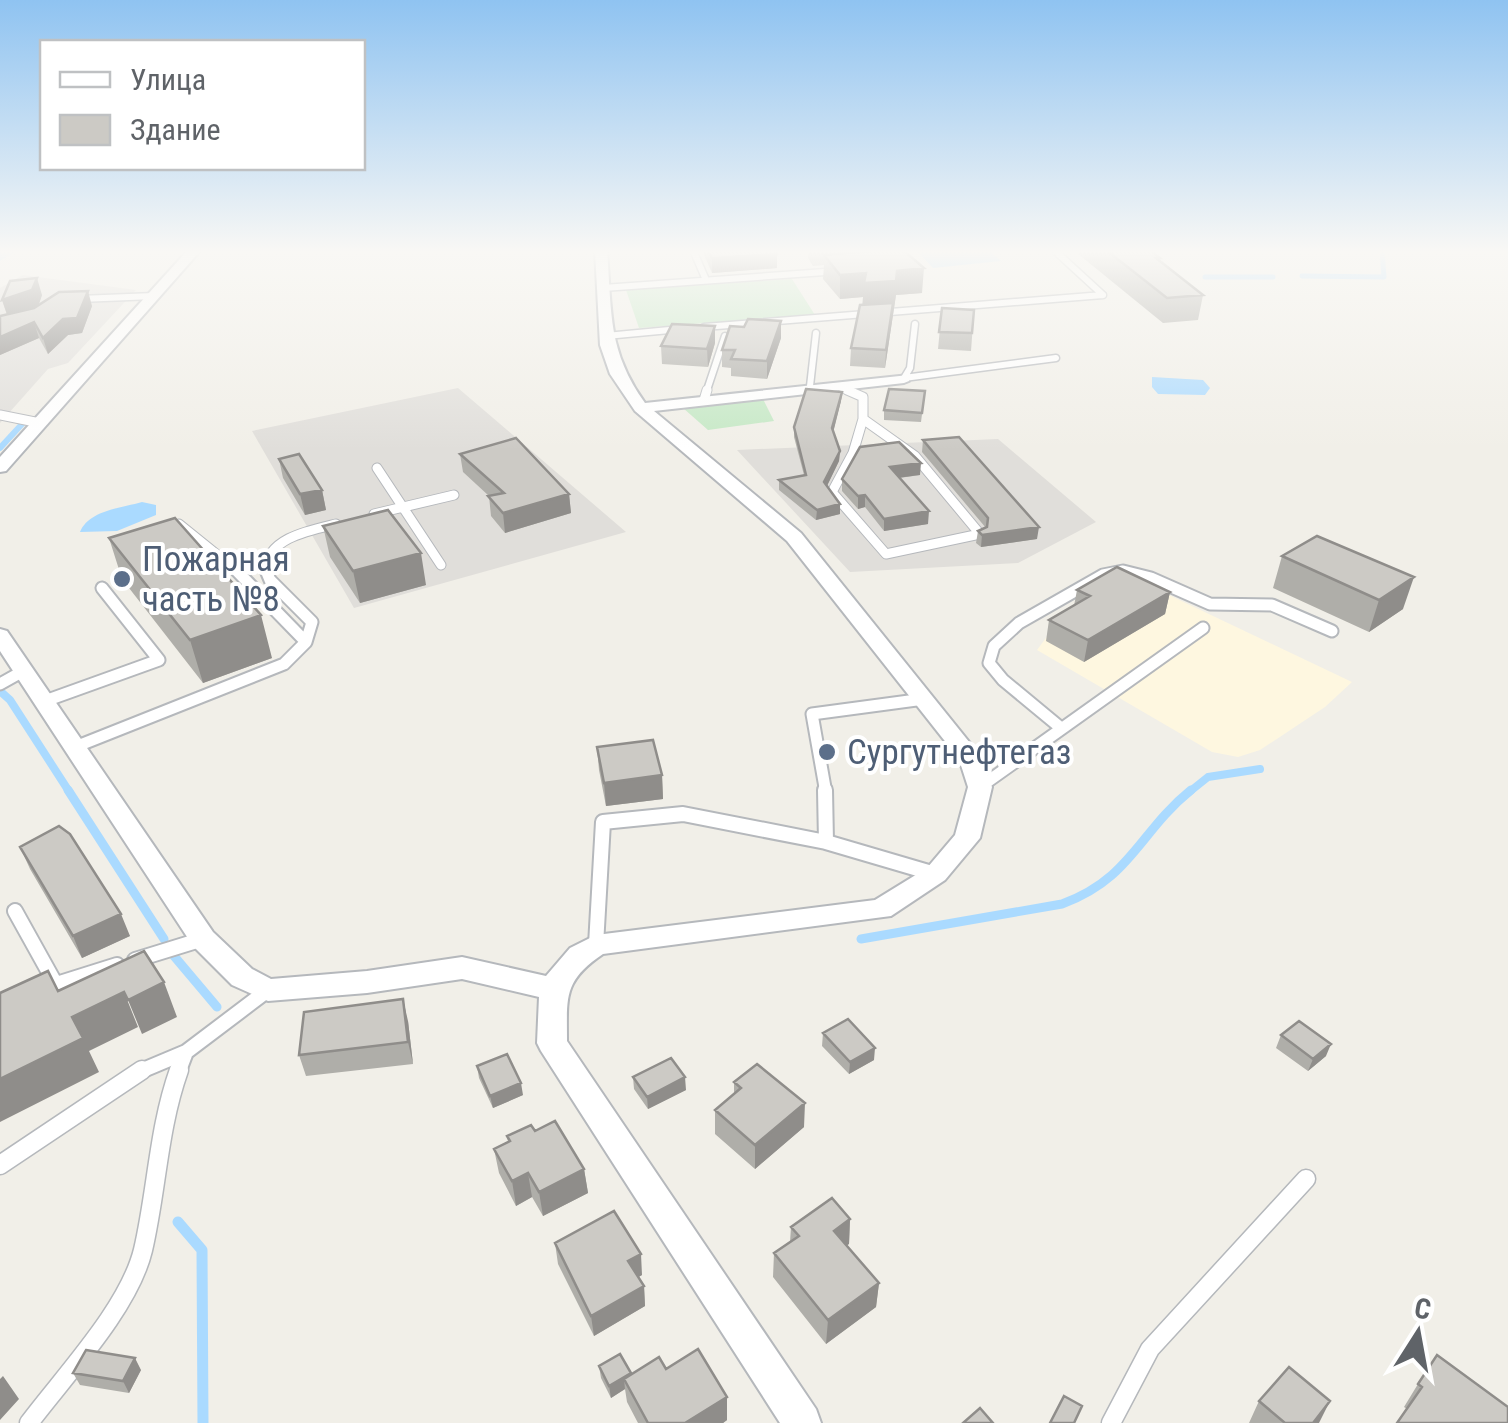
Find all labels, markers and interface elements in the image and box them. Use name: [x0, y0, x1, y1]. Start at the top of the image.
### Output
legend: [40, 40, 365, 170]
text: Улица: [130, 62, 206, 97]
text: Здание: [130, 112, 221, 147]
place label: Пожарная часть №8: [142, 539, 290, 620]
marker: Пожарная часть №8: [111, 568, 133, 590]
place label: Сургутнефтегаз: [847, 732, 1071, 773]
marker: Сургутнефтегаз: [816, 741, 838, 763]
north arrow: [1368, 1283, 1468, 1383]
text: С: [1412, 1291, 1434, 1327]

